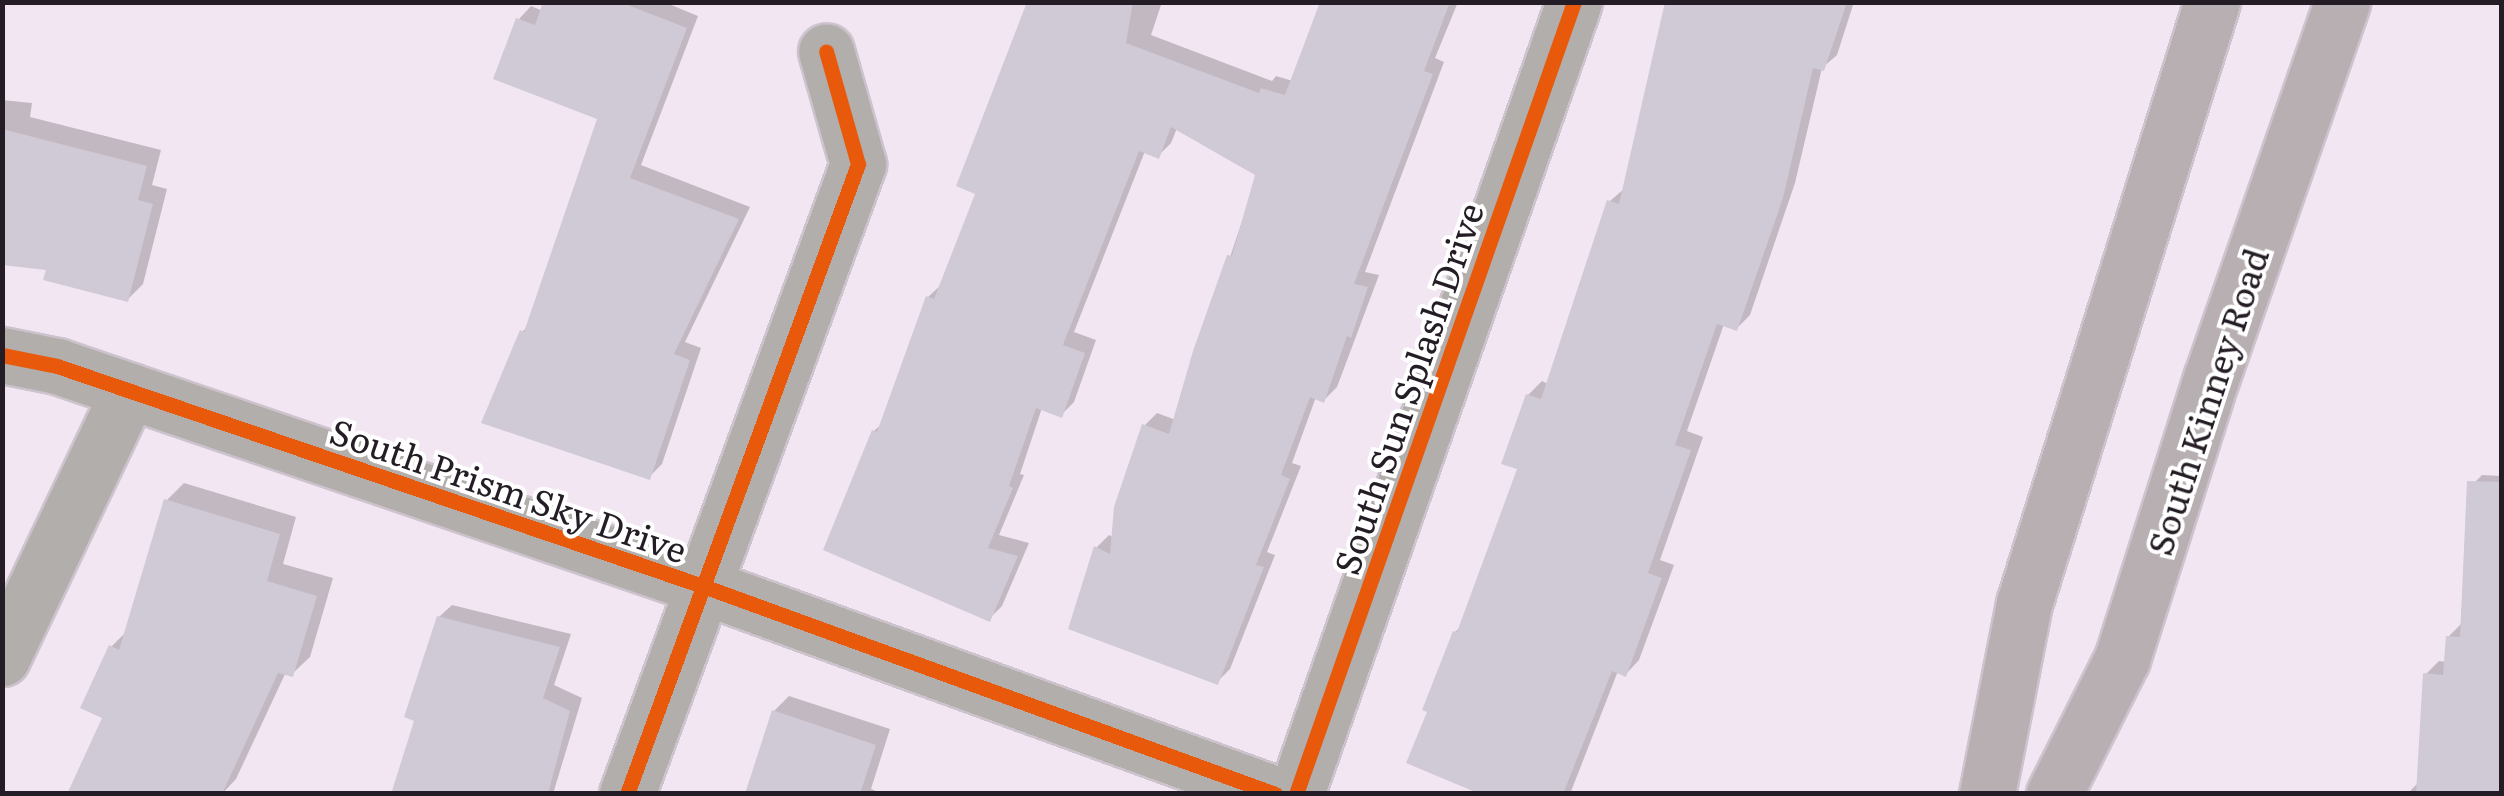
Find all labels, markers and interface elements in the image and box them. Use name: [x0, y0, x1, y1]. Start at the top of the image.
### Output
street label: South Sun Splash Drive: [1324, 197, 1490, 579]
street label: South Kinney Road: [2137, 242, 2275, 560]
street label: South Prism Sky Drive: [325, 408, 693, 570]

